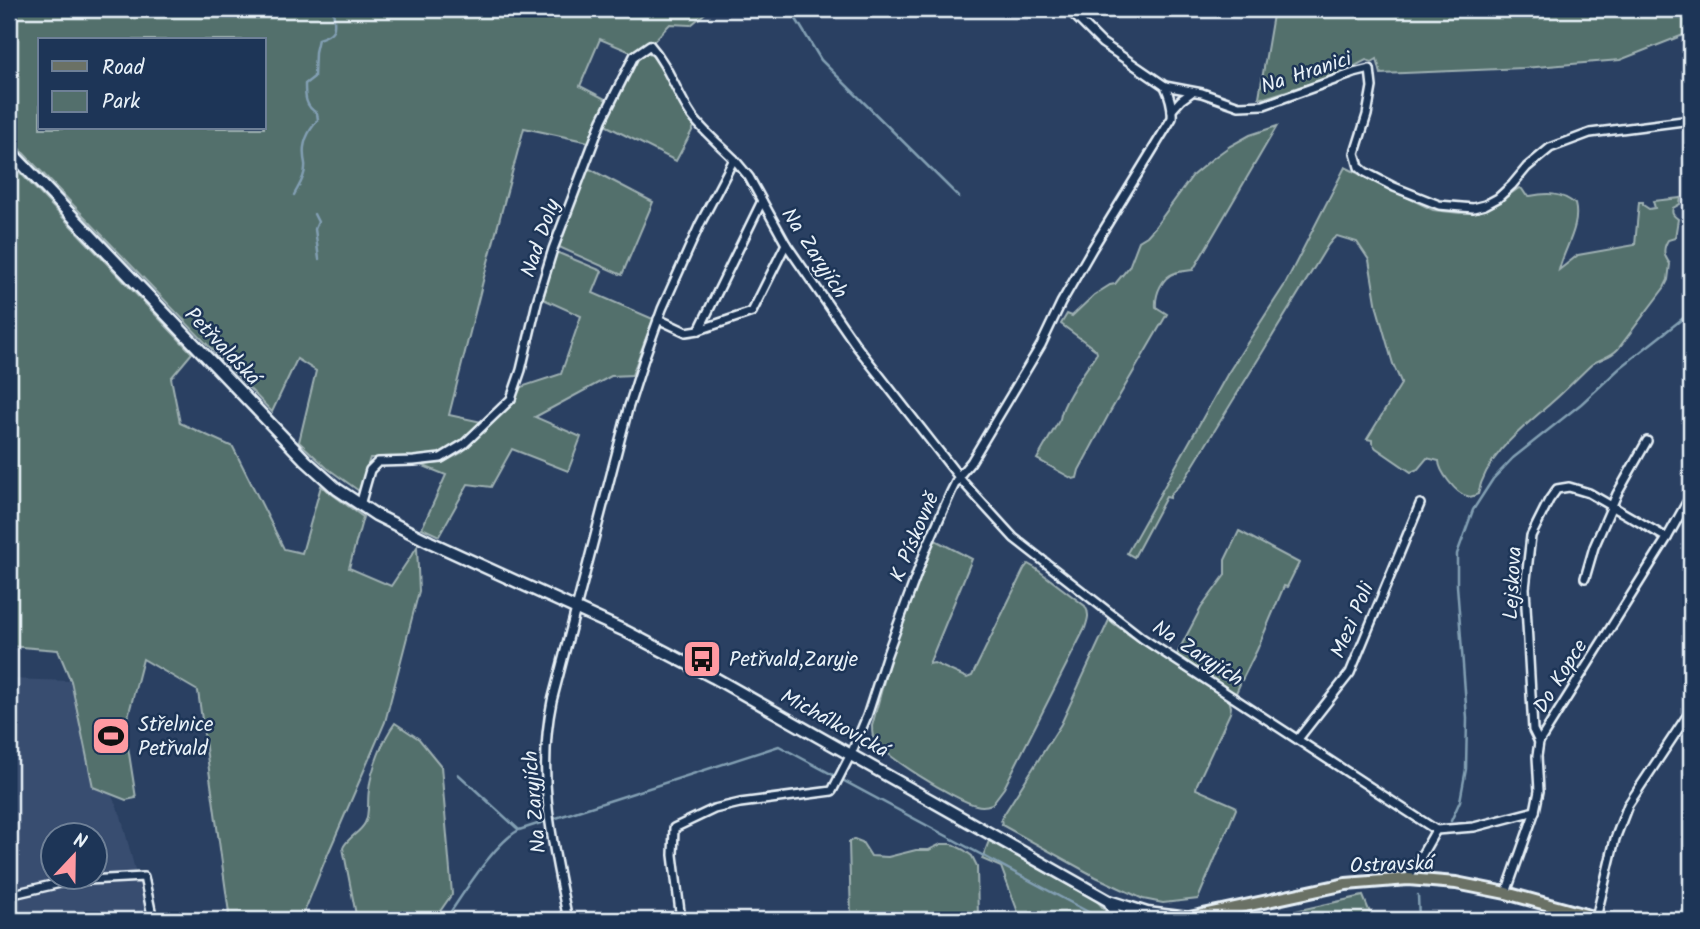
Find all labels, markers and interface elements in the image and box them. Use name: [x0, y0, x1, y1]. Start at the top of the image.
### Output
legend: [38, 38, 266, 130]
street label: Na Hranici: [1257, 43, 1357, 104]
text: Road: [102, 52, 145, 85]
text: Park: [102, 86, 140, 119]
street label: Nad Doly: [513, 195, 570, 282]
street label: Na Zaryjích: [772, 202, 856, 306]
street label: Petřvaldská: [176, 300, 270, 396]
street label: K Pískovně: [882, 487, 949, 588]
street label: Lejskova: [1495, 546, 1532, 621]
street label: Mezi Poli: [1323, 577, 1385, 664]
street label: Na Zaryjích: [1145, 612, 1249, 696]
street label: Do Kopce: [1525, 633, 1597, 720]
bus stop icon: Petřvald,Zaryje: [681, 638, 723, 680]
place label: Petřvald,Zaryje: [729, 644, 859, 677]
street label: Michálkovická: [774, 681, 896, 769]
place label: Střelnice Petřvald: [138, 709, 214, 766]
sports icon: Střelnice Petřvald: [90, 715, 132, 757]
street label: Na Zaryjích: [515, 749, 556, 855]
north arrow: [38, 820, 108, 890]
text: N: [68, 826, 91, 858]
street label: Ostravská: [1349, 847, 1437, 883]

